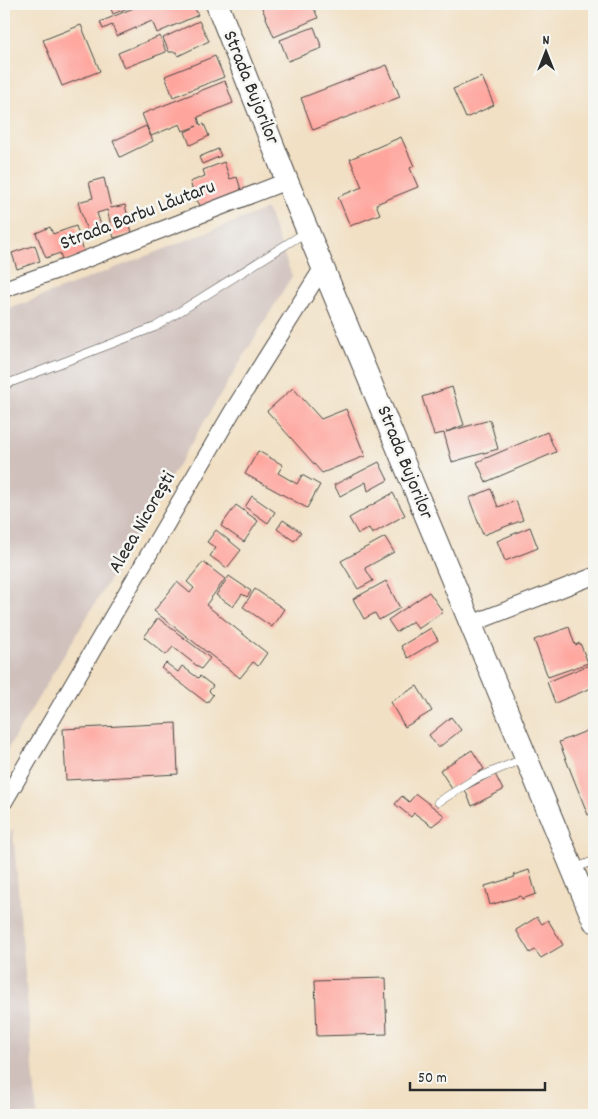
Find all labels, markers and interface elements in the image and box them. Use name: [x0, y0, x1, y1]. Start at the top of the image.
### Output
street label: Strada Bujorilor: [214, 27, 286, 150]
north arrow: [520, 28, 570, 78]
text: N: [543, 31, 550, 51]
street label: Strada Barbu Lăutaru: [56, 174, 220, 258]
street label: Strada Bujorilor: [368, 402, 440, 525]
street label: Aleea Nicorești: [103, 467, 184, 579]
scale bar: [410, 1059, 546, 1091]
text: 50 m: [418, 1068, 447, 1090]

